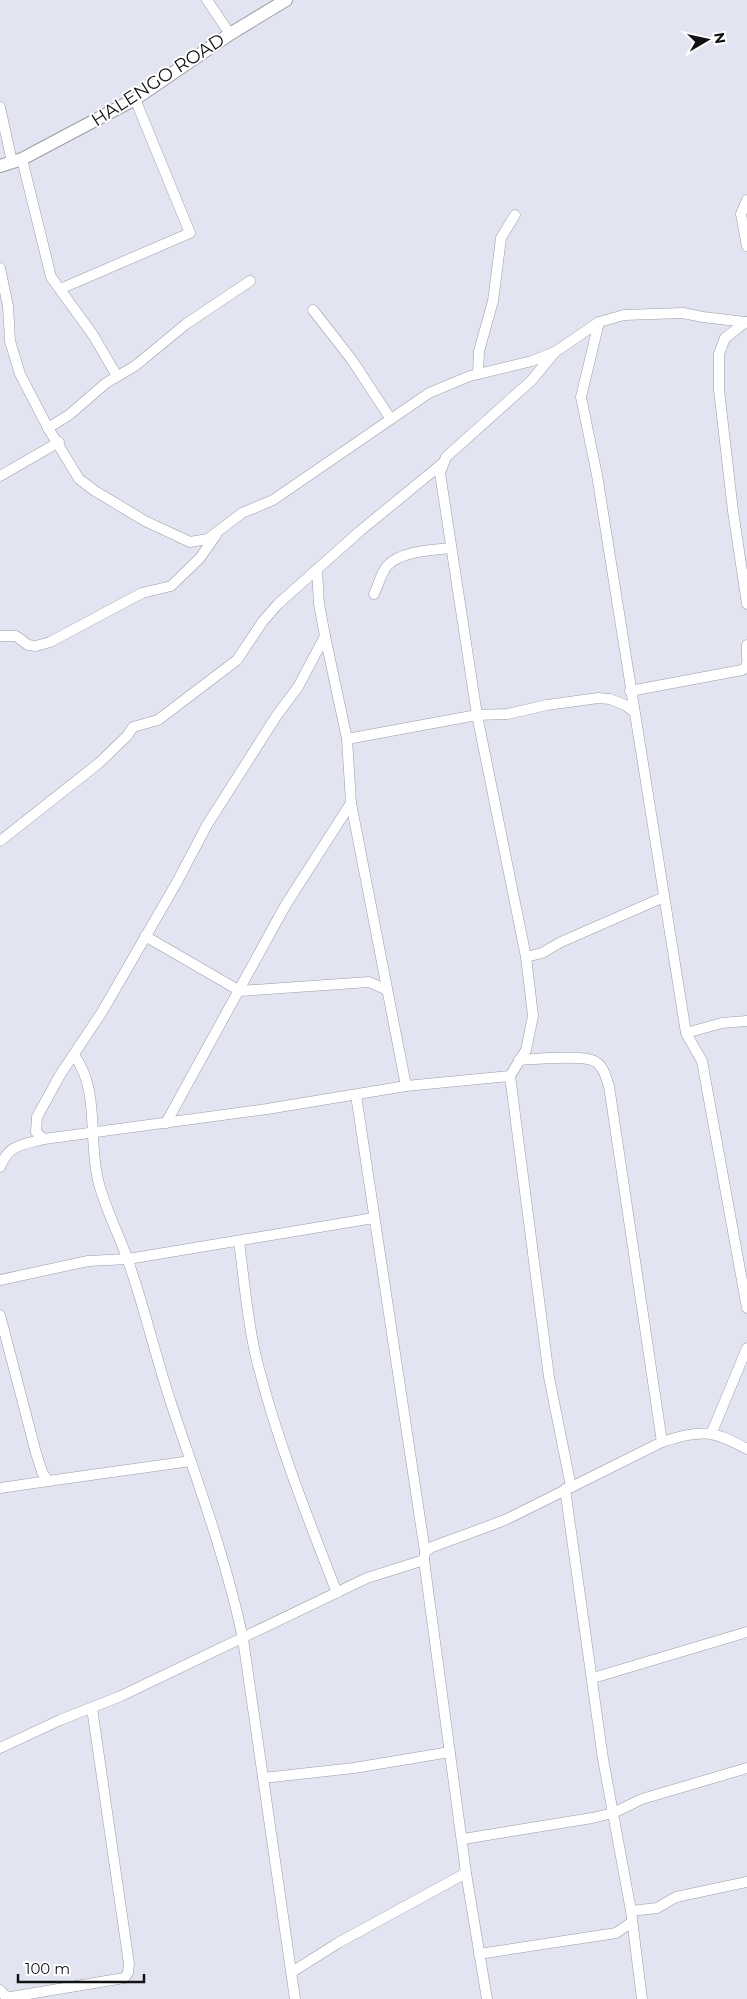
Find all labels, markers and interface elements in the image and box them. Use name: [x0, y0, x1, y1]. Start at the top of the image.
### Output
north arrow: [682, 15, 732, 65]
street label: HALENGO ROAD: [87, 29, 229, 131]
text: N: [710, 31, 730, 45]
scale bar: [18, 1952, 144, 1984]
text: 100 m: [25, 1959, 70, 1978]

